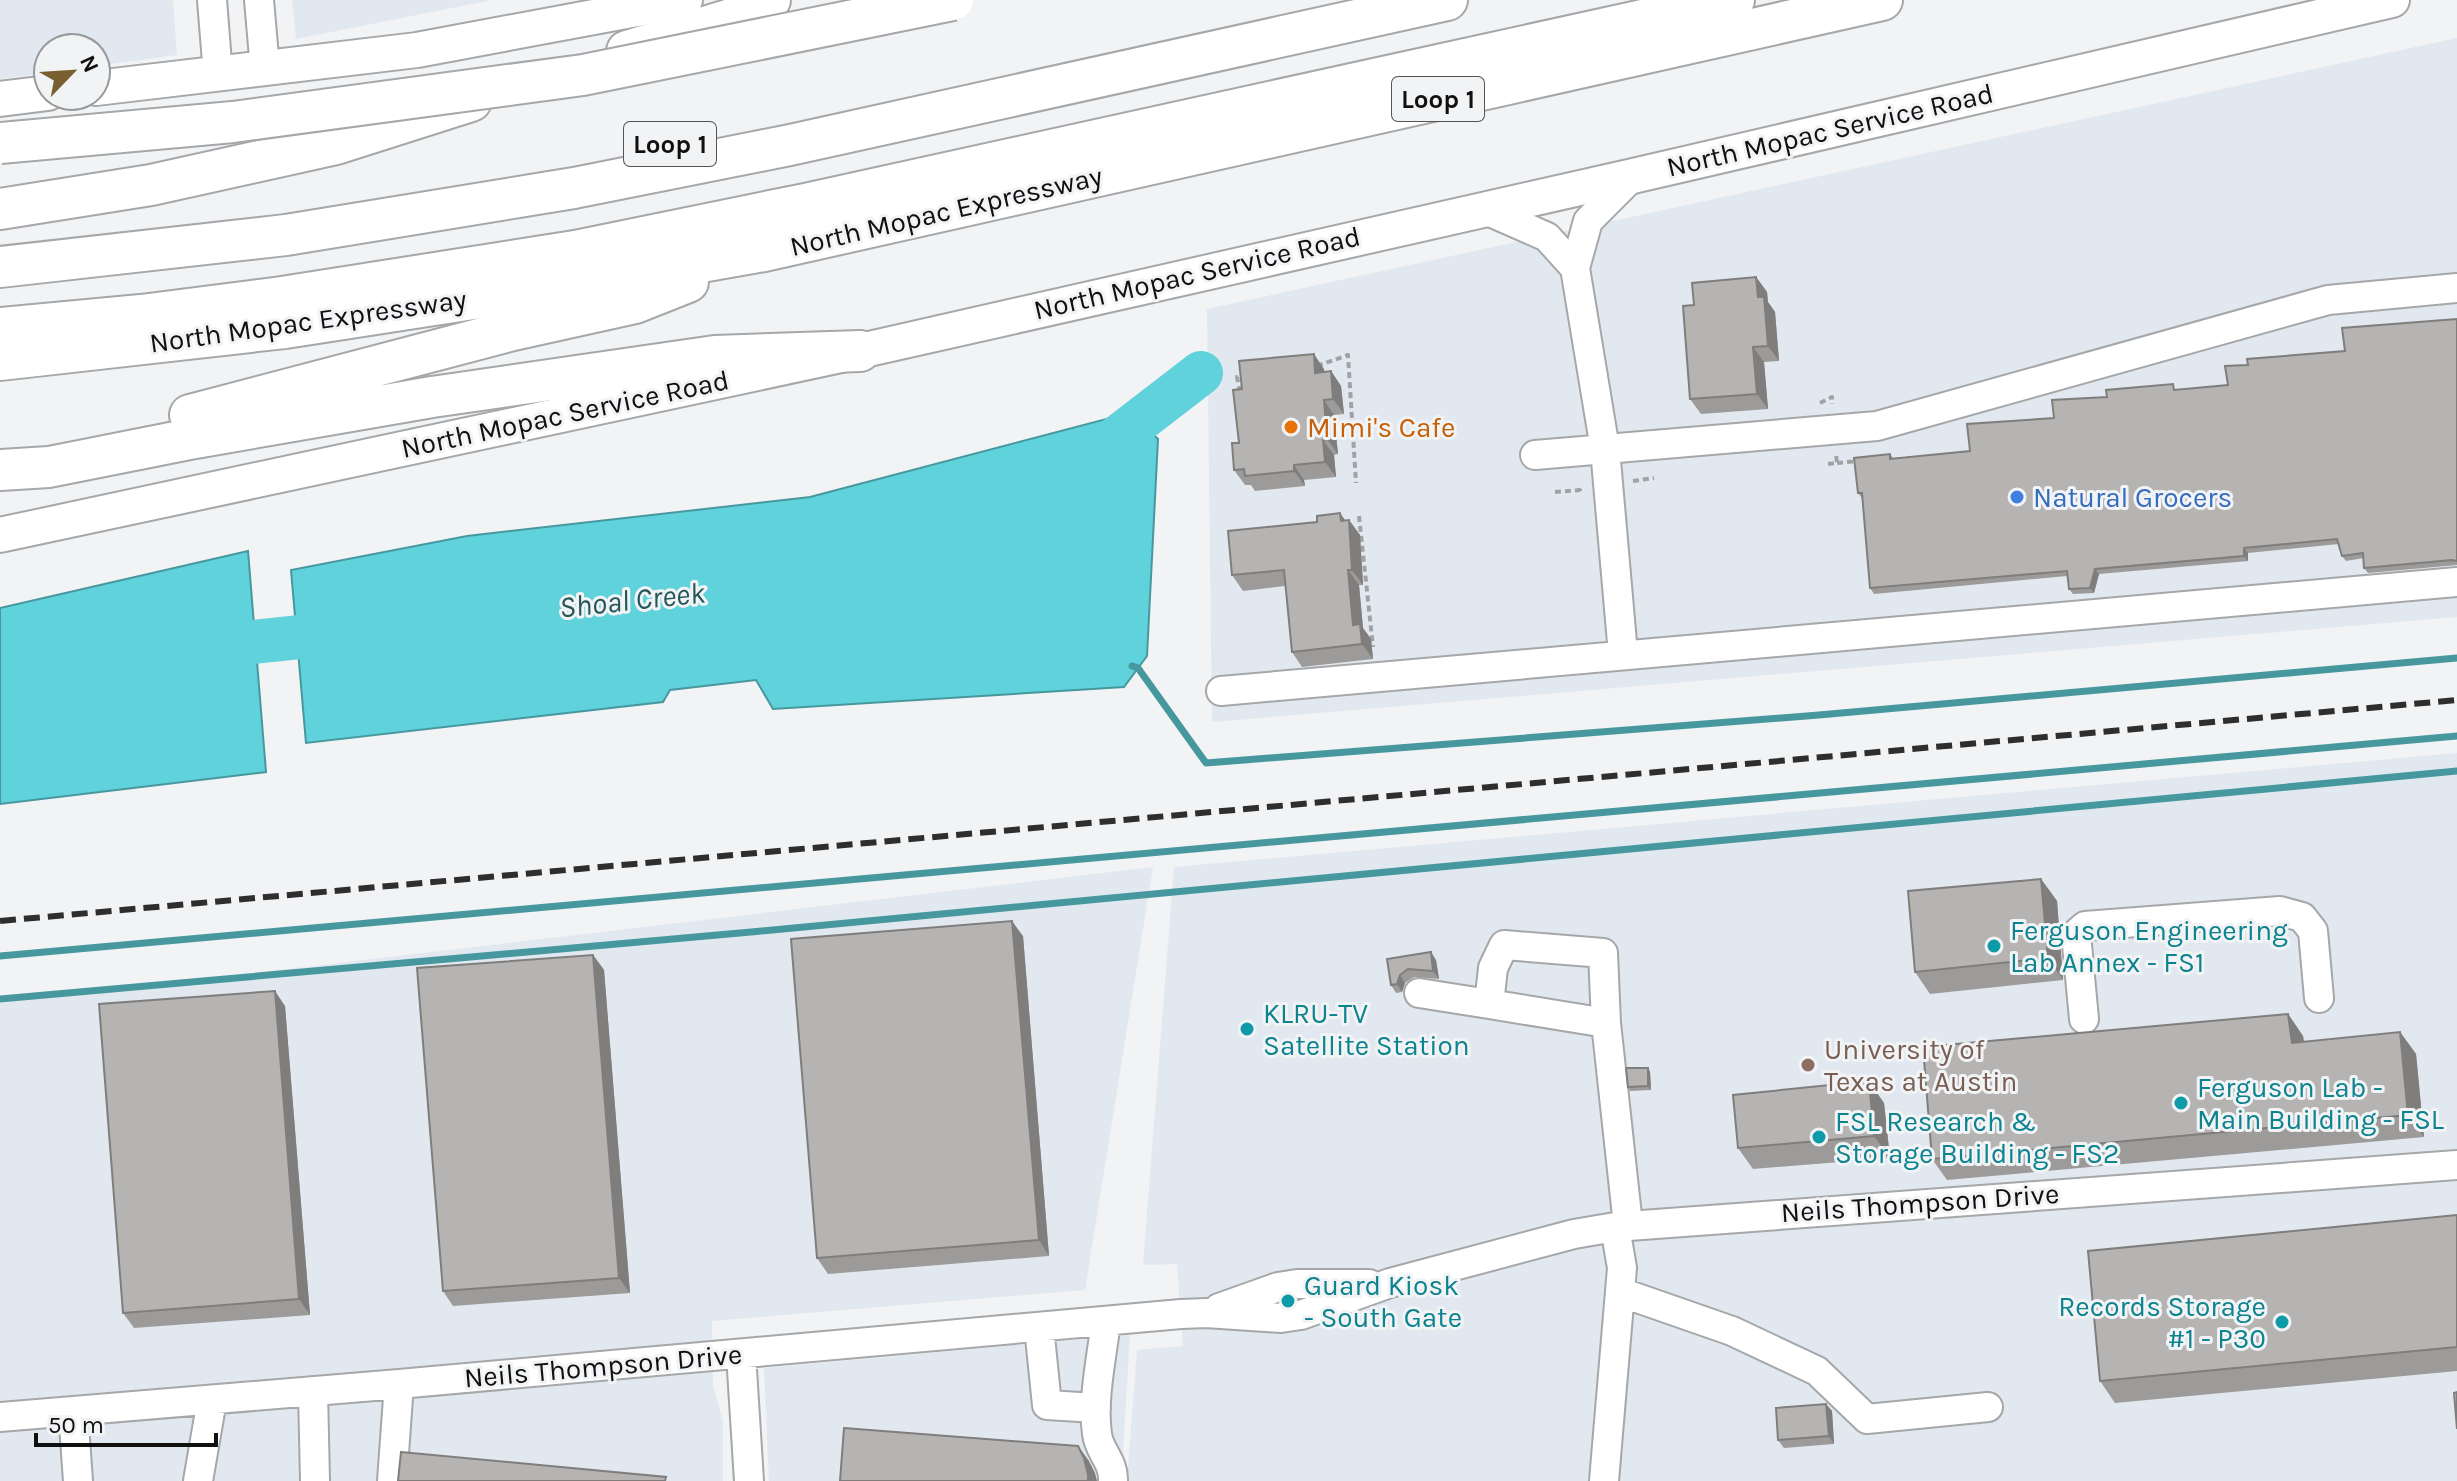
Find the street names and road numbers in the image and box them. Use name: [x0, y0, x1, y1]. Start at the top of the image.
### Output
street label: North Mopac Service Road: [1663, 76, 1997, 184]
road number: Loop 1: [1392, 77, 1484, 121]
road number: Loop 1: [624, 122, 716, 166]
street label: North Mopac Expressway: [787, 159, 1105, 263]
street label: North Mopac Service Road: [1030, 219, 1364, 327]
street label: North Mopac Expressway: [147, 282, 469, 360]
street label: North Mopac Service Road: [398, 363, 732, 465]
street label: Neils Thompson Drive: [1780, 1177, 2060, 1229]
street label: Neils Thompson Drive: [463, 1337, 743, 1395]

